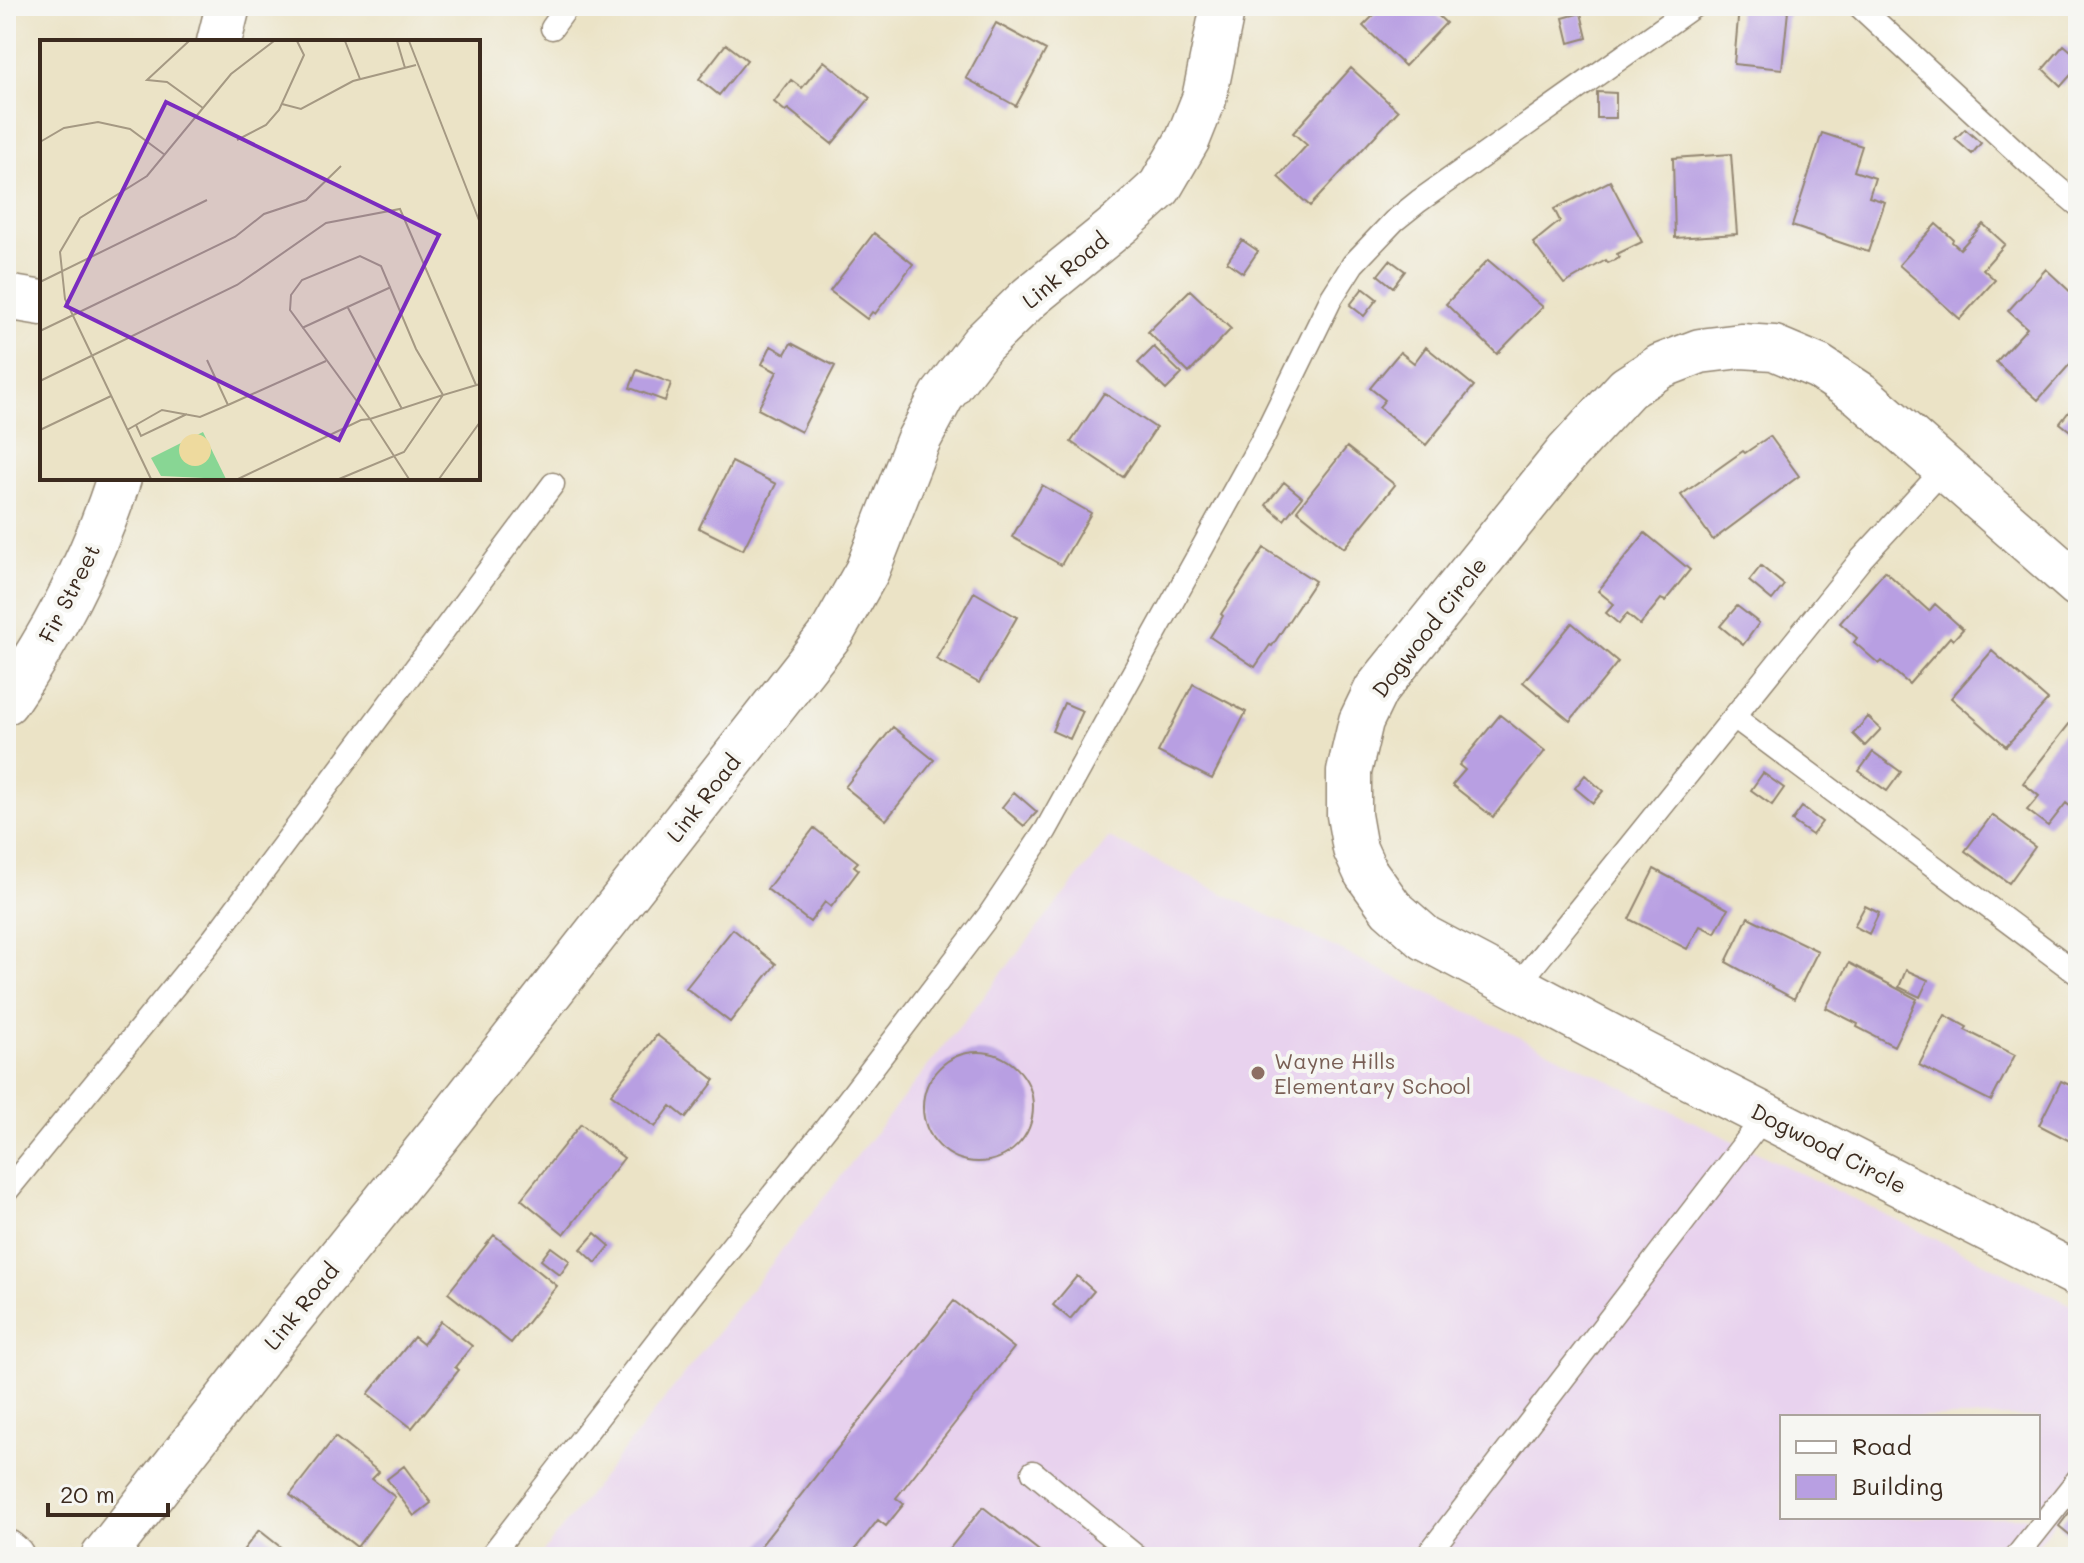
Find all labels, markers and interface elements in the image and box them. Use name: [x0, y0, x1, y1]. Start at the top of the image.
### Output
inset map: [40, 40, 480, 480]
street label: Link Road: [1016, 225, 1114, 315]
street label: Fir Street: [32, 539, 106, 647]
street label: Dogwood Circle: [1365, 551, 1493, 703]
street label: Link Road: [660, 748, 746, 848]
place label: Wayne Hills Elementary School: [1274, 1046, 1471, 1100]
marker: Wayne Hills Elementary School: [1249, 1064, 1267, 1082]
street label: Dogwood Circle: [1746, 1096, 1912, 1200]
street label: Link Road: [257, 1256, 345, 1356]
legend: [1780, 1415, 2040, 1519]
text: Road: [1852, 1430, 1912, 1461]
scale bar: [48, 1467, 168, 1517]
text: Building: [1852, 1470, 1943, 1501]
text: 20 m: [60, 1478, 115, 1509]

